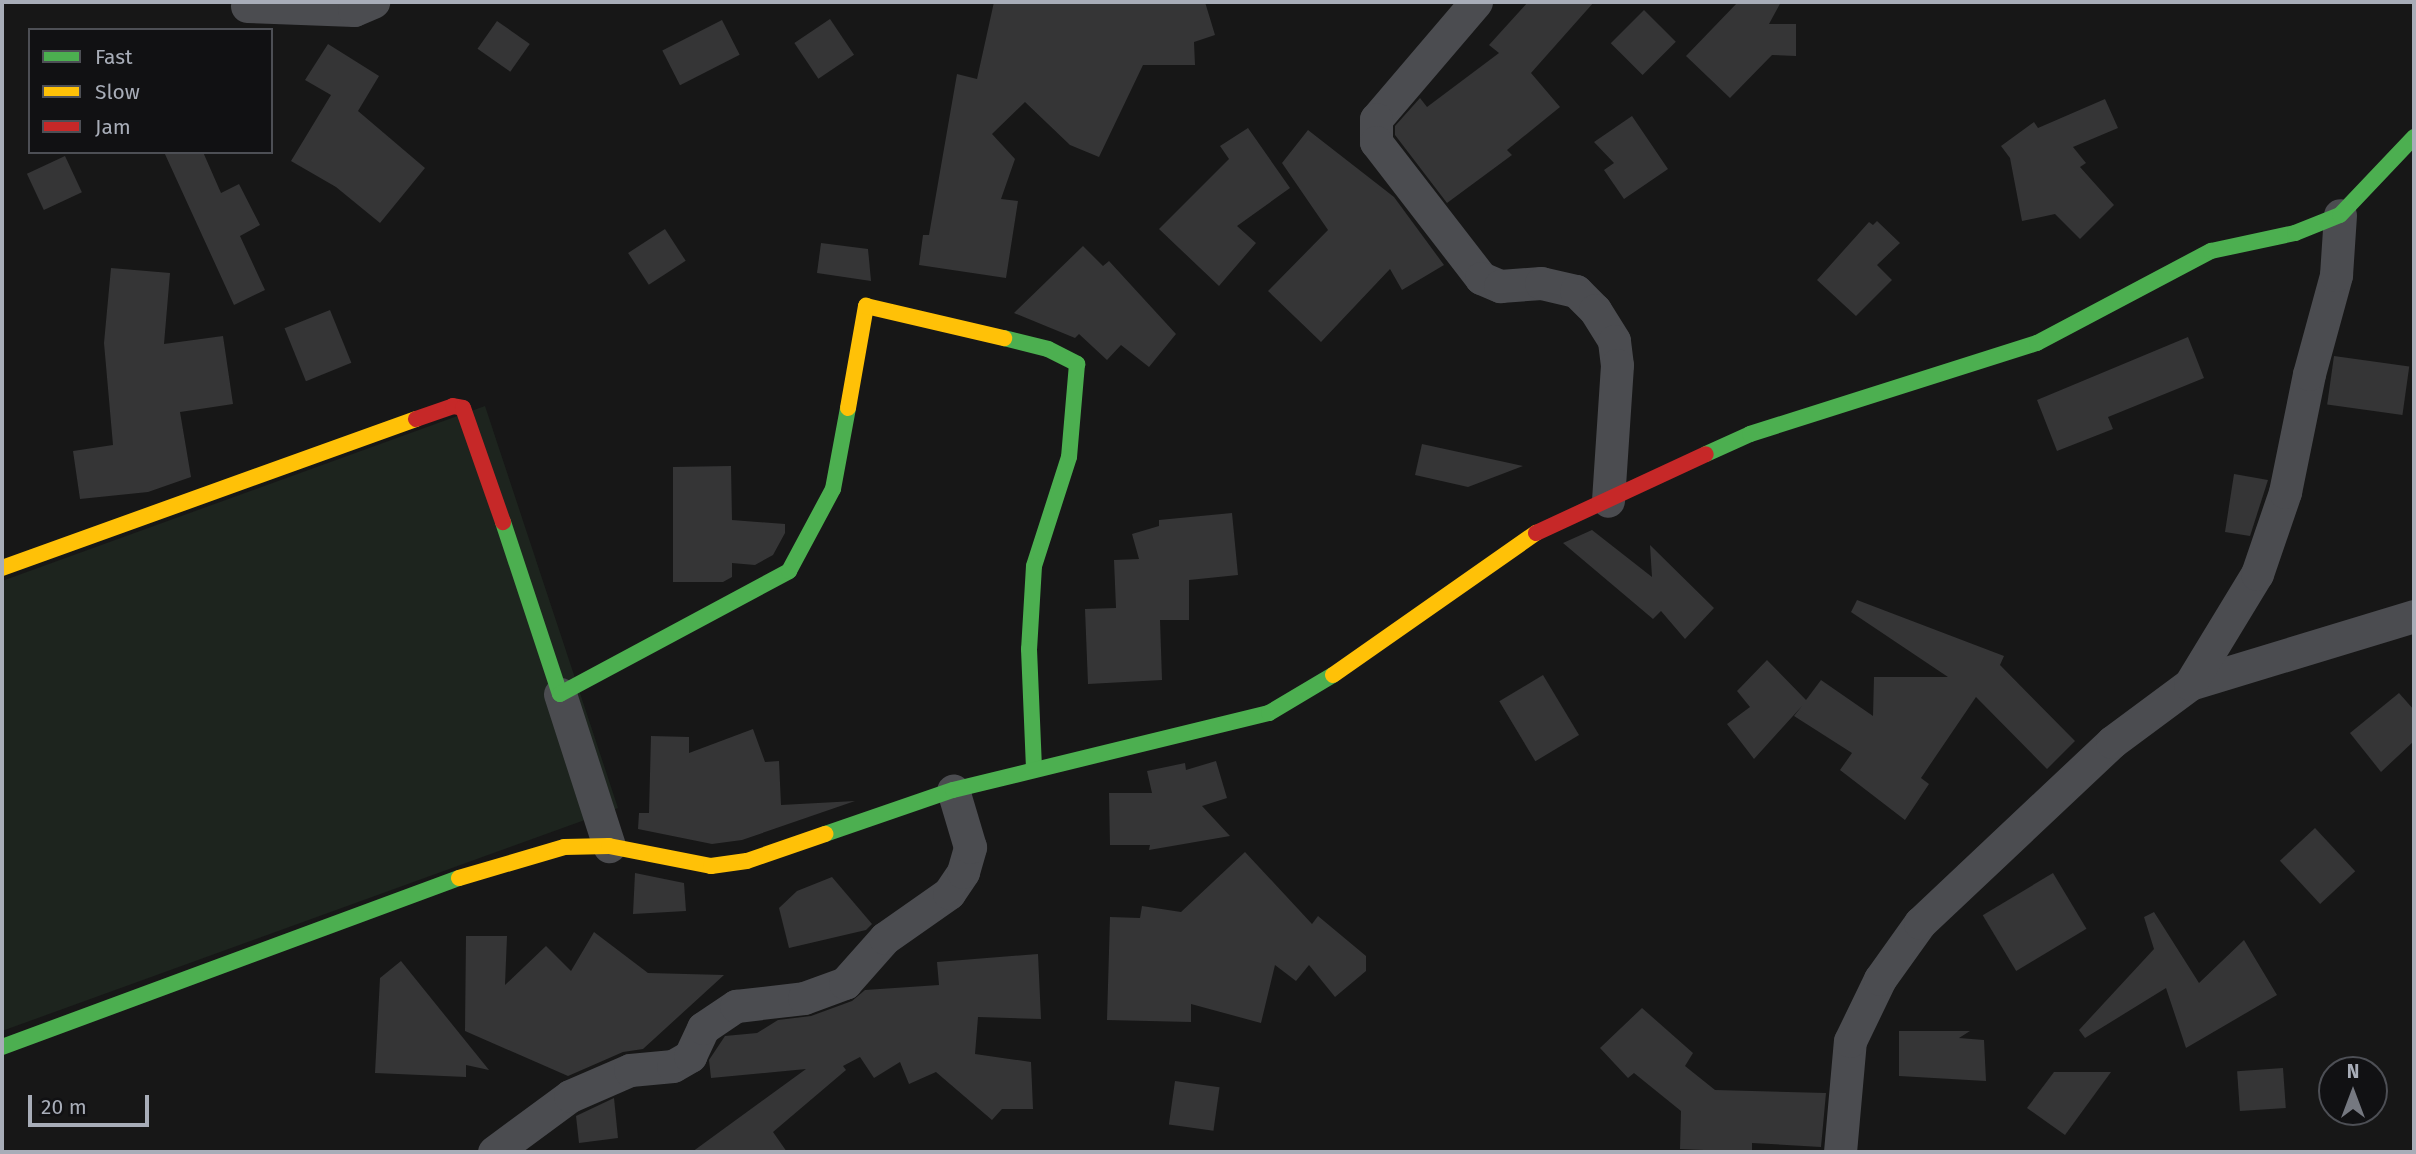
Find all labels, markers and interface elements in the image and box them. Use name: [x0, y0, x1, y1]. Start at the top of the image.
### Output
legend: [28, 28, 273, 154]
text: Fast: [95, 44, 133, 70]
text: Slow: [95, 79, 140, 105]
text: Jam: [95, 114, 131, 140]
north arrow: [2318, 1056, 2388, 1126]
text: N: [2347, 1060, 2359, 1083]
scale bar: [32, 1080, 152, 1124]
text: 20 m: [41, 1094, 87, 1120]

